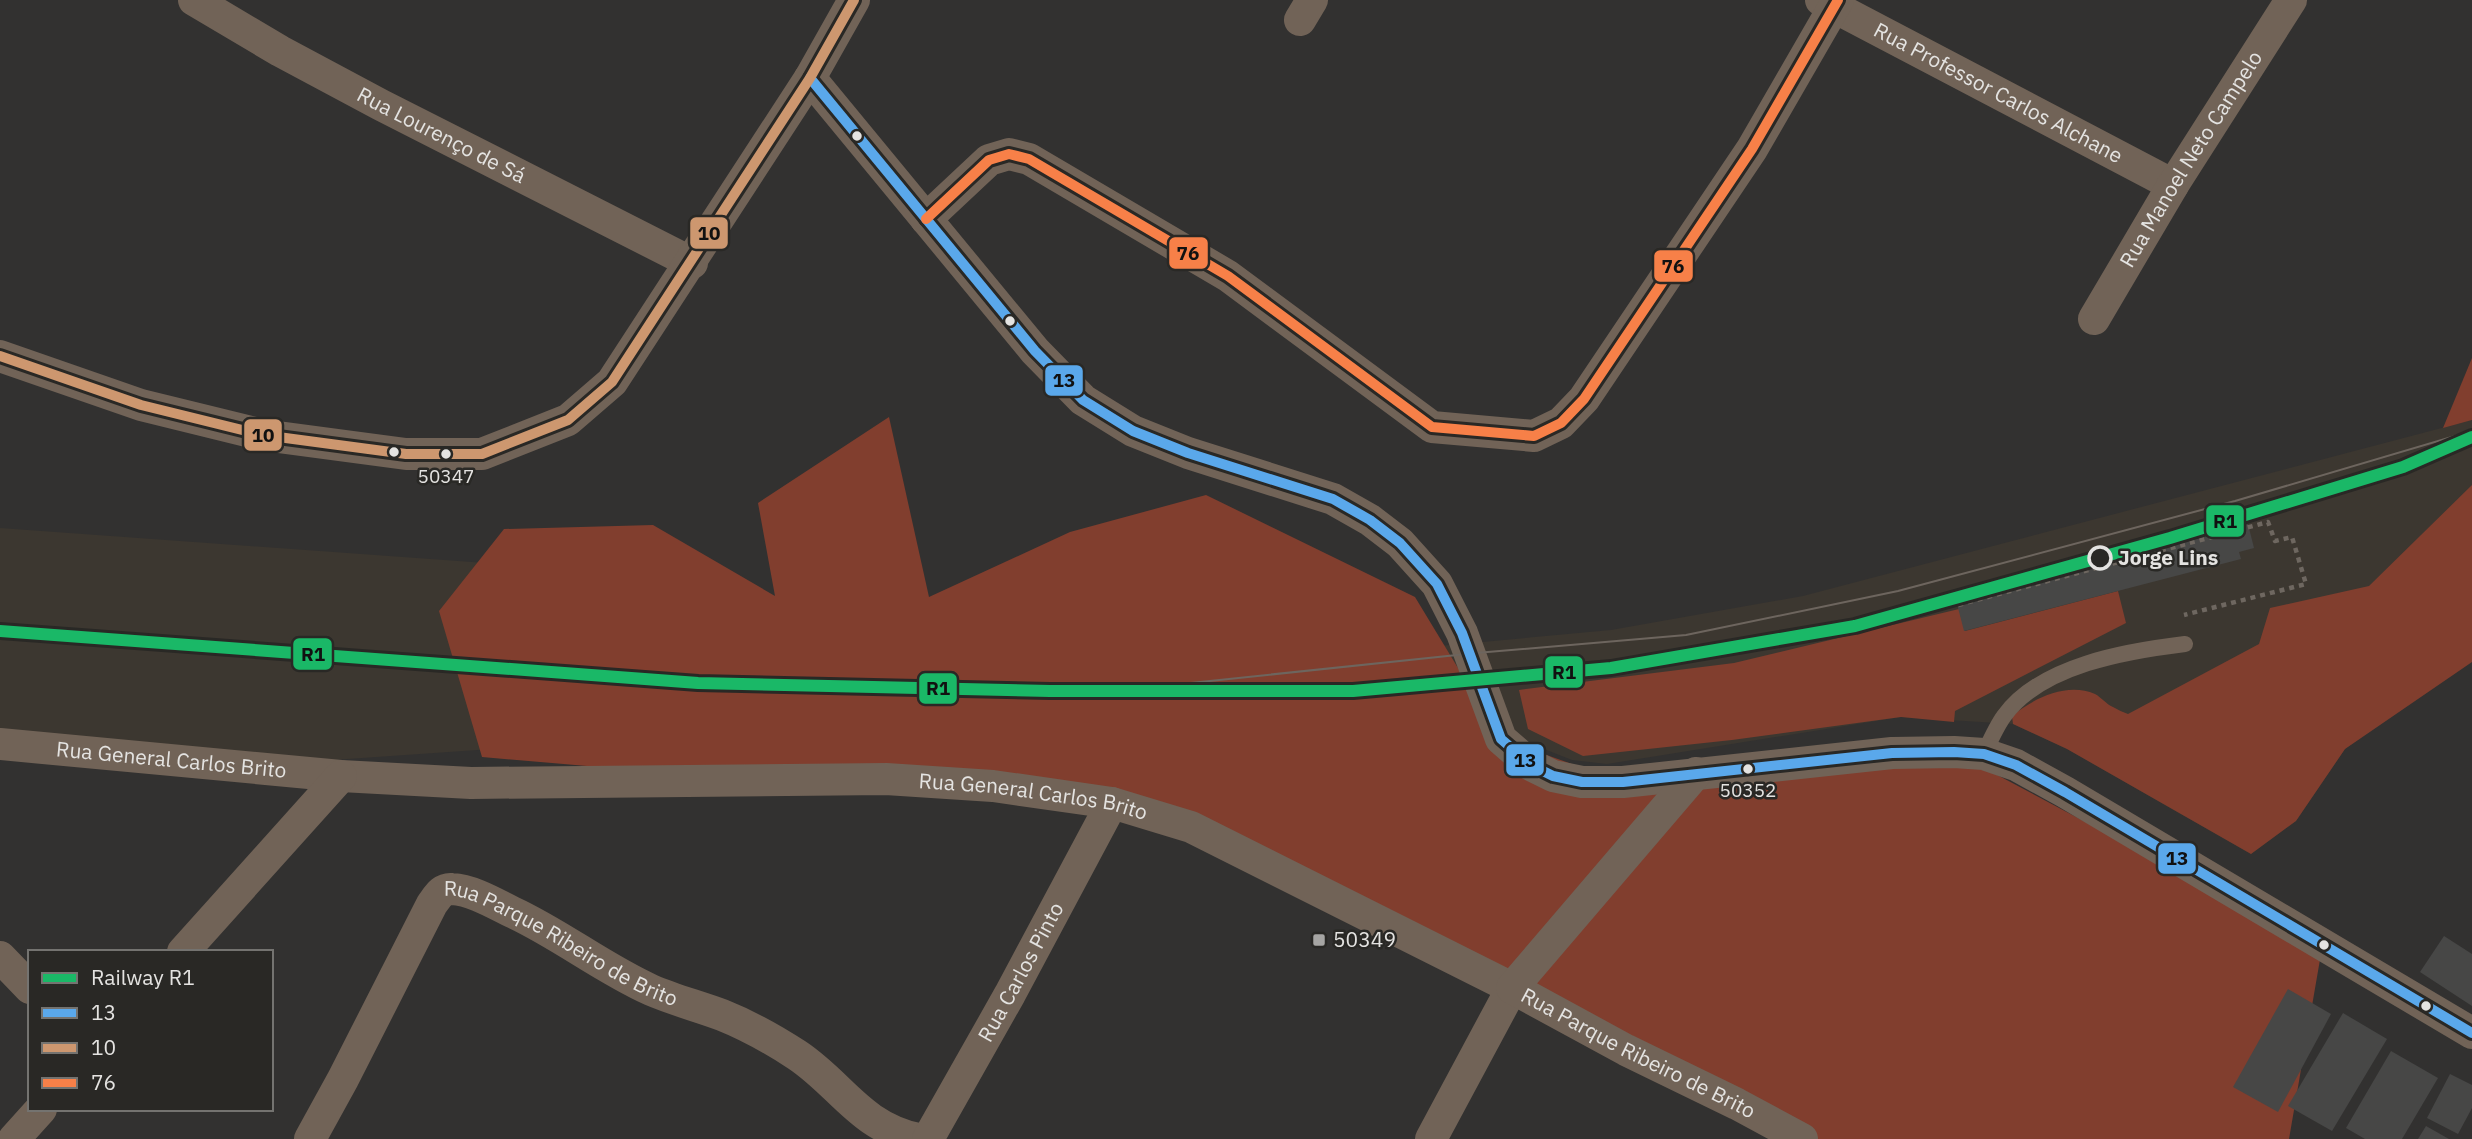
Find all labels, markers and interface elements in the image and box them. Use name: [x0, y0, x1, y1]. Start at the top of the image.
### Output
street label: Rua Professor Carlos Alchane: [1869, 15, 2128, 169]
street label: Rua Manoel Neto Campelo: [2113, 45, 2268, 272]
street label: Rua Lourenço de Sá: [352, 80, 531, 189]
unlabelled marker: [850, 129, 864, 143]
line badge: 10: [689, 216, 729, 250]
text: 10: [698, 221, 720, 245]
line badge: 76: [1168, 236, 1209, 270]
text: 76: [1177, 241, 1199, 265]
line badge: 76: [1653, 249, 1694, 283]
text: 76: [1662, 254, 1684, 278]
unlabelled marker: [1003, 314, 1017, 328]
line badge: 13: [1044, 364, 1084, 397]
text: 13: [1053, 368, 1075, 392]
line badge: 10: [243, 418, 283, 452]
text: 10: [252, 423, 274, 447]
unlabelled marker: [387, 445, 401, 459]
marker: 50347: [439, 447, 453, 461]
place label: 50347: [417, 464, 475, 488]
line badge: R1: [2205, 504, 2245, 538]
text: R1: [2213, 509, 2238, 533]
place label: Jorge Lins: [2118, 543, 2218, 571]
marker: Jorge Lins: [2088, 546, 2112, 570]
line badge: R1: [292, 637, 333, 671]
text: R1: [301, 642, 326, 666]
line badge: R1: [1544, 655, 1584, 689]
text: R1: [1552, 660, 1577, 684]
line badge: R1: [918, 672, 958, 705]
text: R1: [926, 676, 951, 700]
street label: Rua General Carlos Brito: [55, 734, 288, 784]
line badge: 13: [1505, 743, 1545, 777]
text: 13: [1514, 748, 1536, 772]
marker: 50352: [1741, 762, 1755, 776]
street label: Rua General Carlos Brito: [918, 766, 1151, 826]
place label: 50352: [1719, 778, 1777, 802]
line badge: 13: [2157, 842, 2197, 875]
text: 13: [2166, 846, 2188, 870]
street label: Rua Parque Ribeiro de Brito: [444, 874, 682, 1012]
street label: Rua Carlos Pinto: [971, 897, 1070, 1047]
place label: 50349: [1333, 925, 1396, 953]
marker: 50349: [1311, 932, 1327, 948]
unlabelled marker: [2317, 938, 2331, 952]
legend: [28, 950, 273, 1111]
text: Railway R1: [91, 963, 195, 991]
street label: Rua Parque Ribeiro de Brito: [1516, 981, 1761, 1124]
text: 13: [91, 998, 116, 1026]
unlabelled marker: [2419, 999, 2433, 1013]
text: 10: [91, 1033, 116, 1061]
text: 76: [91, 1068, 116, 1096]

